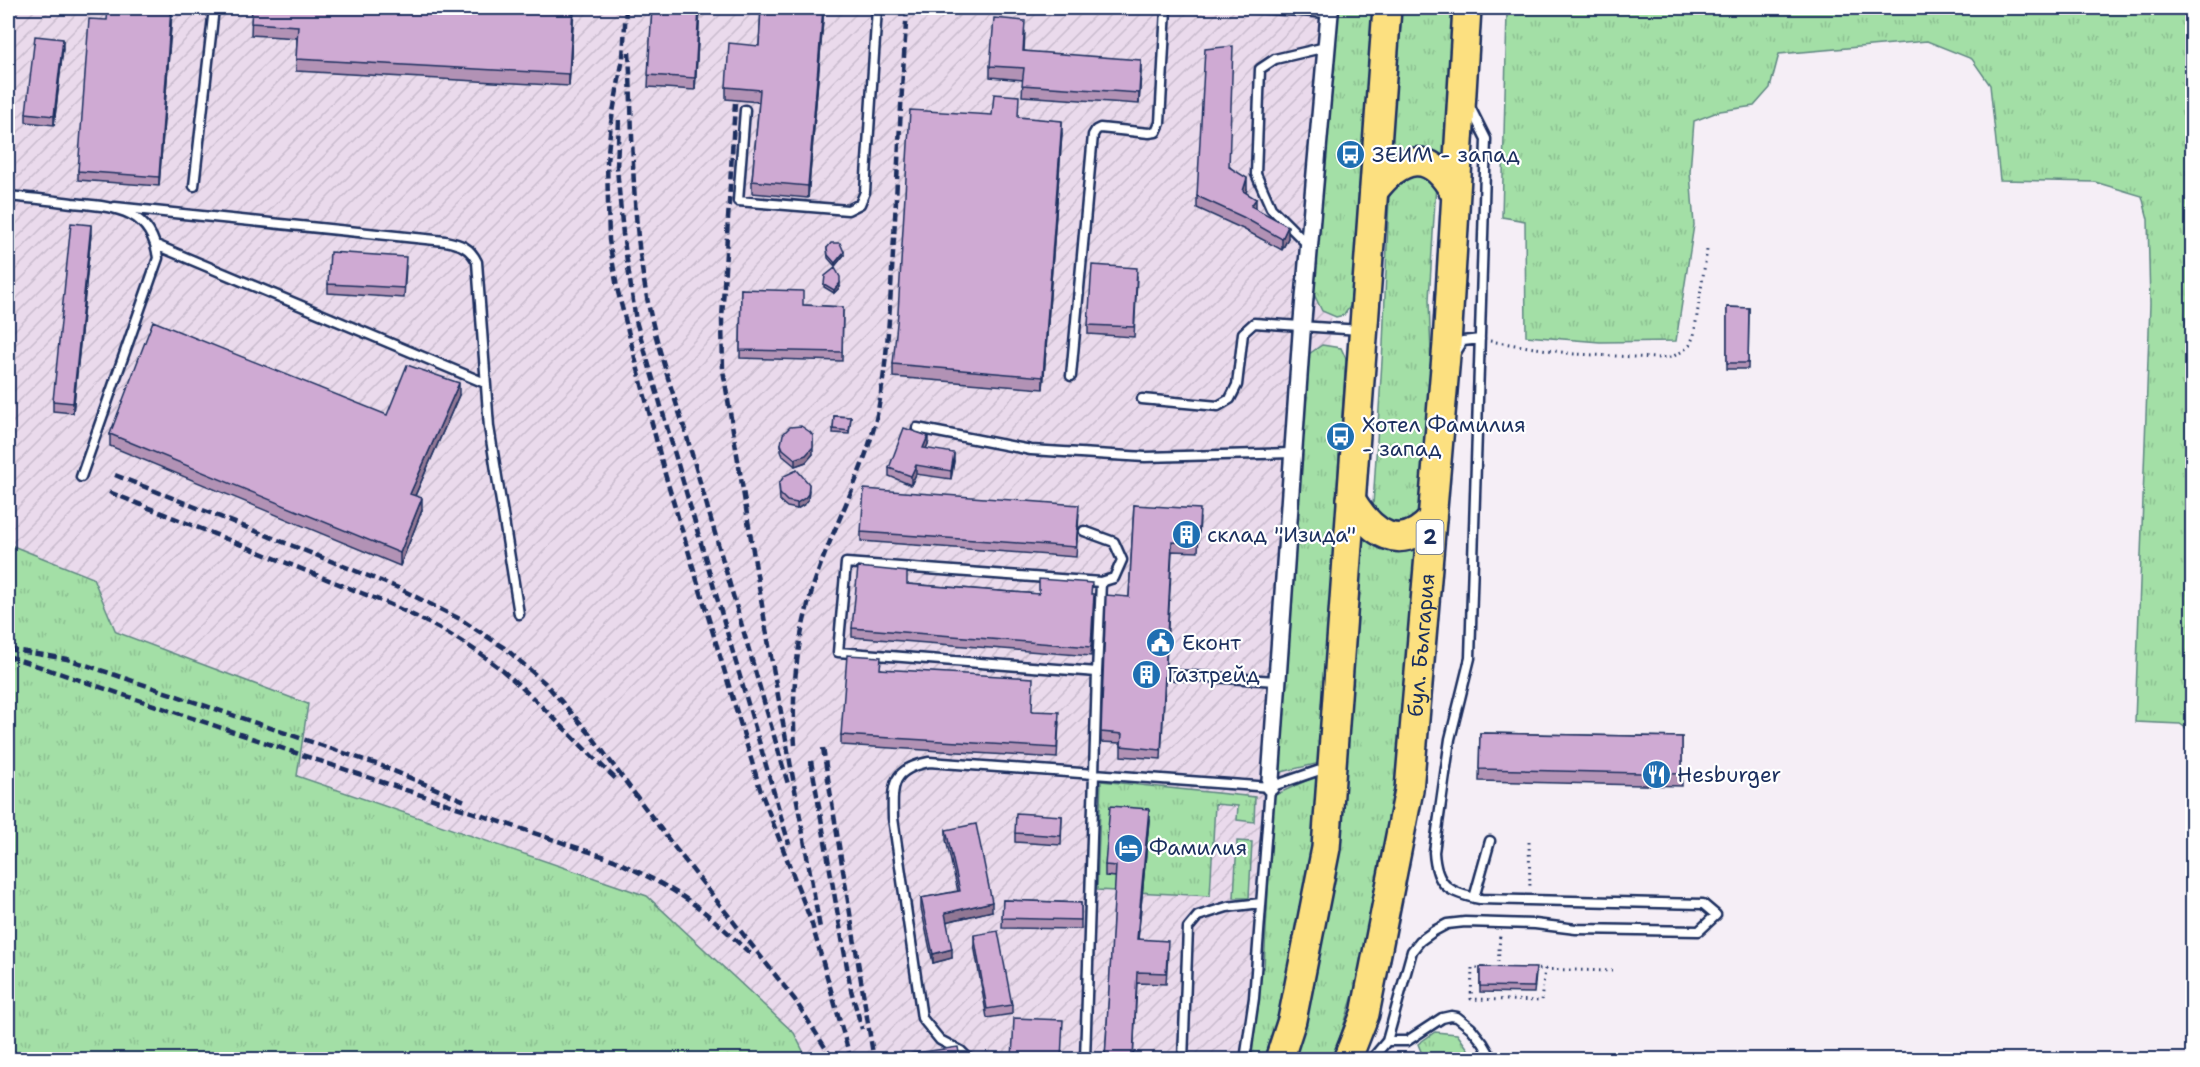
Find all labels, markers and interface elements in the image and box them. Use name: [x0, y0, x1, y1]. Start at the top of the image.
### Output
bus stop icon: ЗЕИМ - запад: [1335, 139, 1367, 171]
place label: ЗЕИМ - запад: [1372, 141, 1520, 169]
place label: Хотел Фамилия - запад: [1362, 411, 1526, 463]
bus stop icon: Хотел Фамилия - запад: [1325, 421, 1357, 453]
building icon: склад "Изида": [1170, 519, 1202, 551]
road number: 2: [1416, 520, 1444, 554]
place label: склад "Изида": [1207, 521, 1356, 549]
street label: бул. България: [1401, 572, 1441, 718]
public building icon: Еконт: [1145, 627, 1177, 659]
place label: Еконт: [1182, 629, 1241, 657]
building icon: Газтрейд: [1130, 659, 1162, 691]
place label: Газтрейд: [1167, 661, 1260, 689]
restaurant icon: Hesburger: [1640, 759, 1672, 791]
place label: Hesburger: [1677, 761, 1781, 789]
hotel icon: Фамилия: [1112, 832, 1144, 864]
place label: Фамилия: [1149, 834, 1247, 862]

